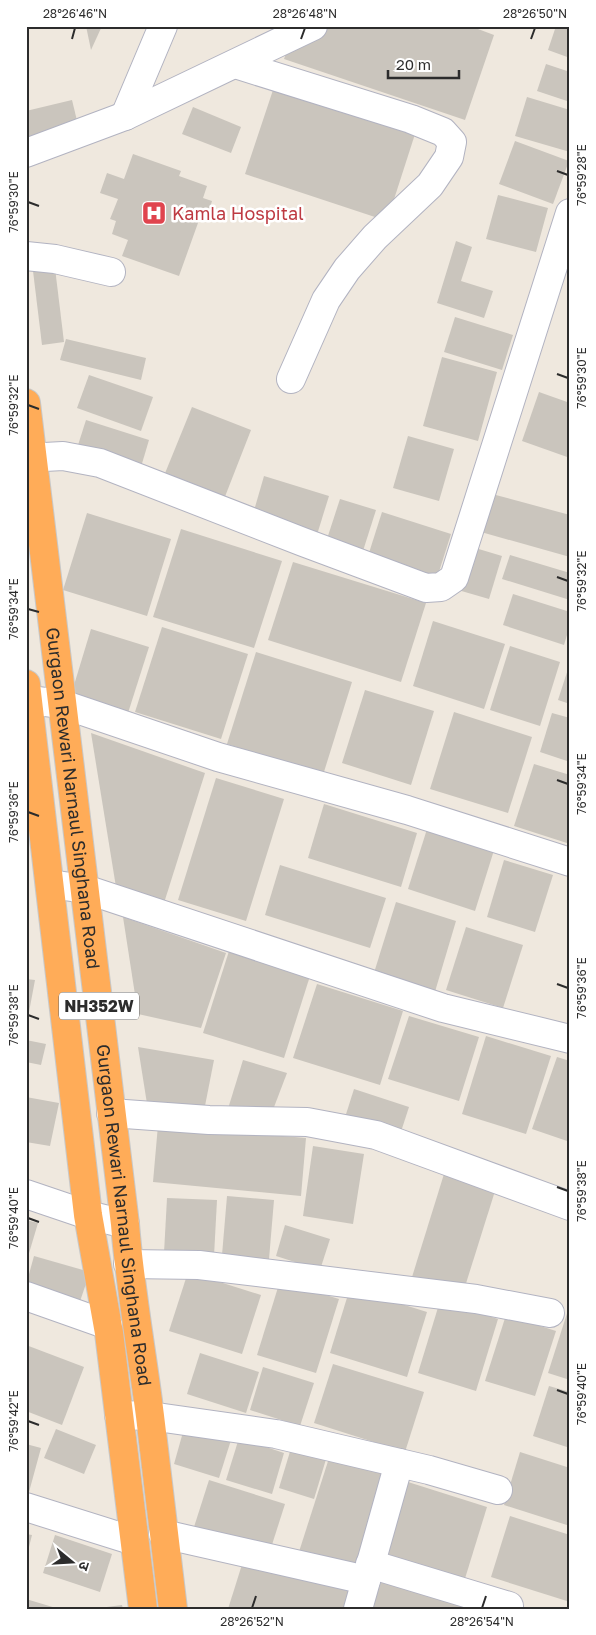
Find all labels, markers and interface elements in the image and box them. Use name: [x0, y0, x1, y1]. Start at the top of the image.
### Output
text: 28°26'46"N: [43, 6, 107, 21]
text: 28°26'48"N: [273, 6, 337, 21]
text: 28°26'50"N: [503, 6, 567, 21]
scale bar: [388, 48, 460, 80]
text: 20 m: [396, 55, 431, 73]
text: 76°59'28"E: [574, 144, 589, 206]
text: 76°59'30"E: [6, 171, 21, 233]
hospital icon: Kamla Hospital: [141, 200, 167, 226]
place label: Kamla Hospital: [172, 202, 304, 224]
text: 76°59'30"E: [574, 347, 589, 409]
text: 76°59'32"E: [6, 374, 21, 436]
text: 76°59'32"E: [574, 550, 589, 612]
text: 76°59'34"E: [6, 578, 21, 640]
street label: Gurgaon Rewari Narnaul Singhana Road: [42, 626, 105, 970]
text: 76°59'34"E: [574, 753, 589, 815]
text: 76°59'36"E: [6, 781, 21, 843]
text: 76°59'36"E: [574, 957, 589, 1019]
text: 76°59'38"E: [6, 984, 21, 1046]
road number: NH352W: [59, 992, 139, 1019]
street label: Gurgaon Rewari Narnaul Singhana Road: [92, 1043, 157, 1387]
text: 76°59'38"E: [574, 1160, 589, 1222]
text: 76°59'40"E: [6, 1187, 21, 1249]
text: 76°59'40"E: [574, 1363, 589, 1425]
text: 76°59'42"E: [6, 1390, 21, 1452]
north arrow: [48, 1538, 98, 1588]
text: उ: [75, 1560, 94, 1573]
text: 28°26'52"N: [220, 1614, 284, 1629]
text: 28°26'54"N: [450, 1614, 514, 1629]

